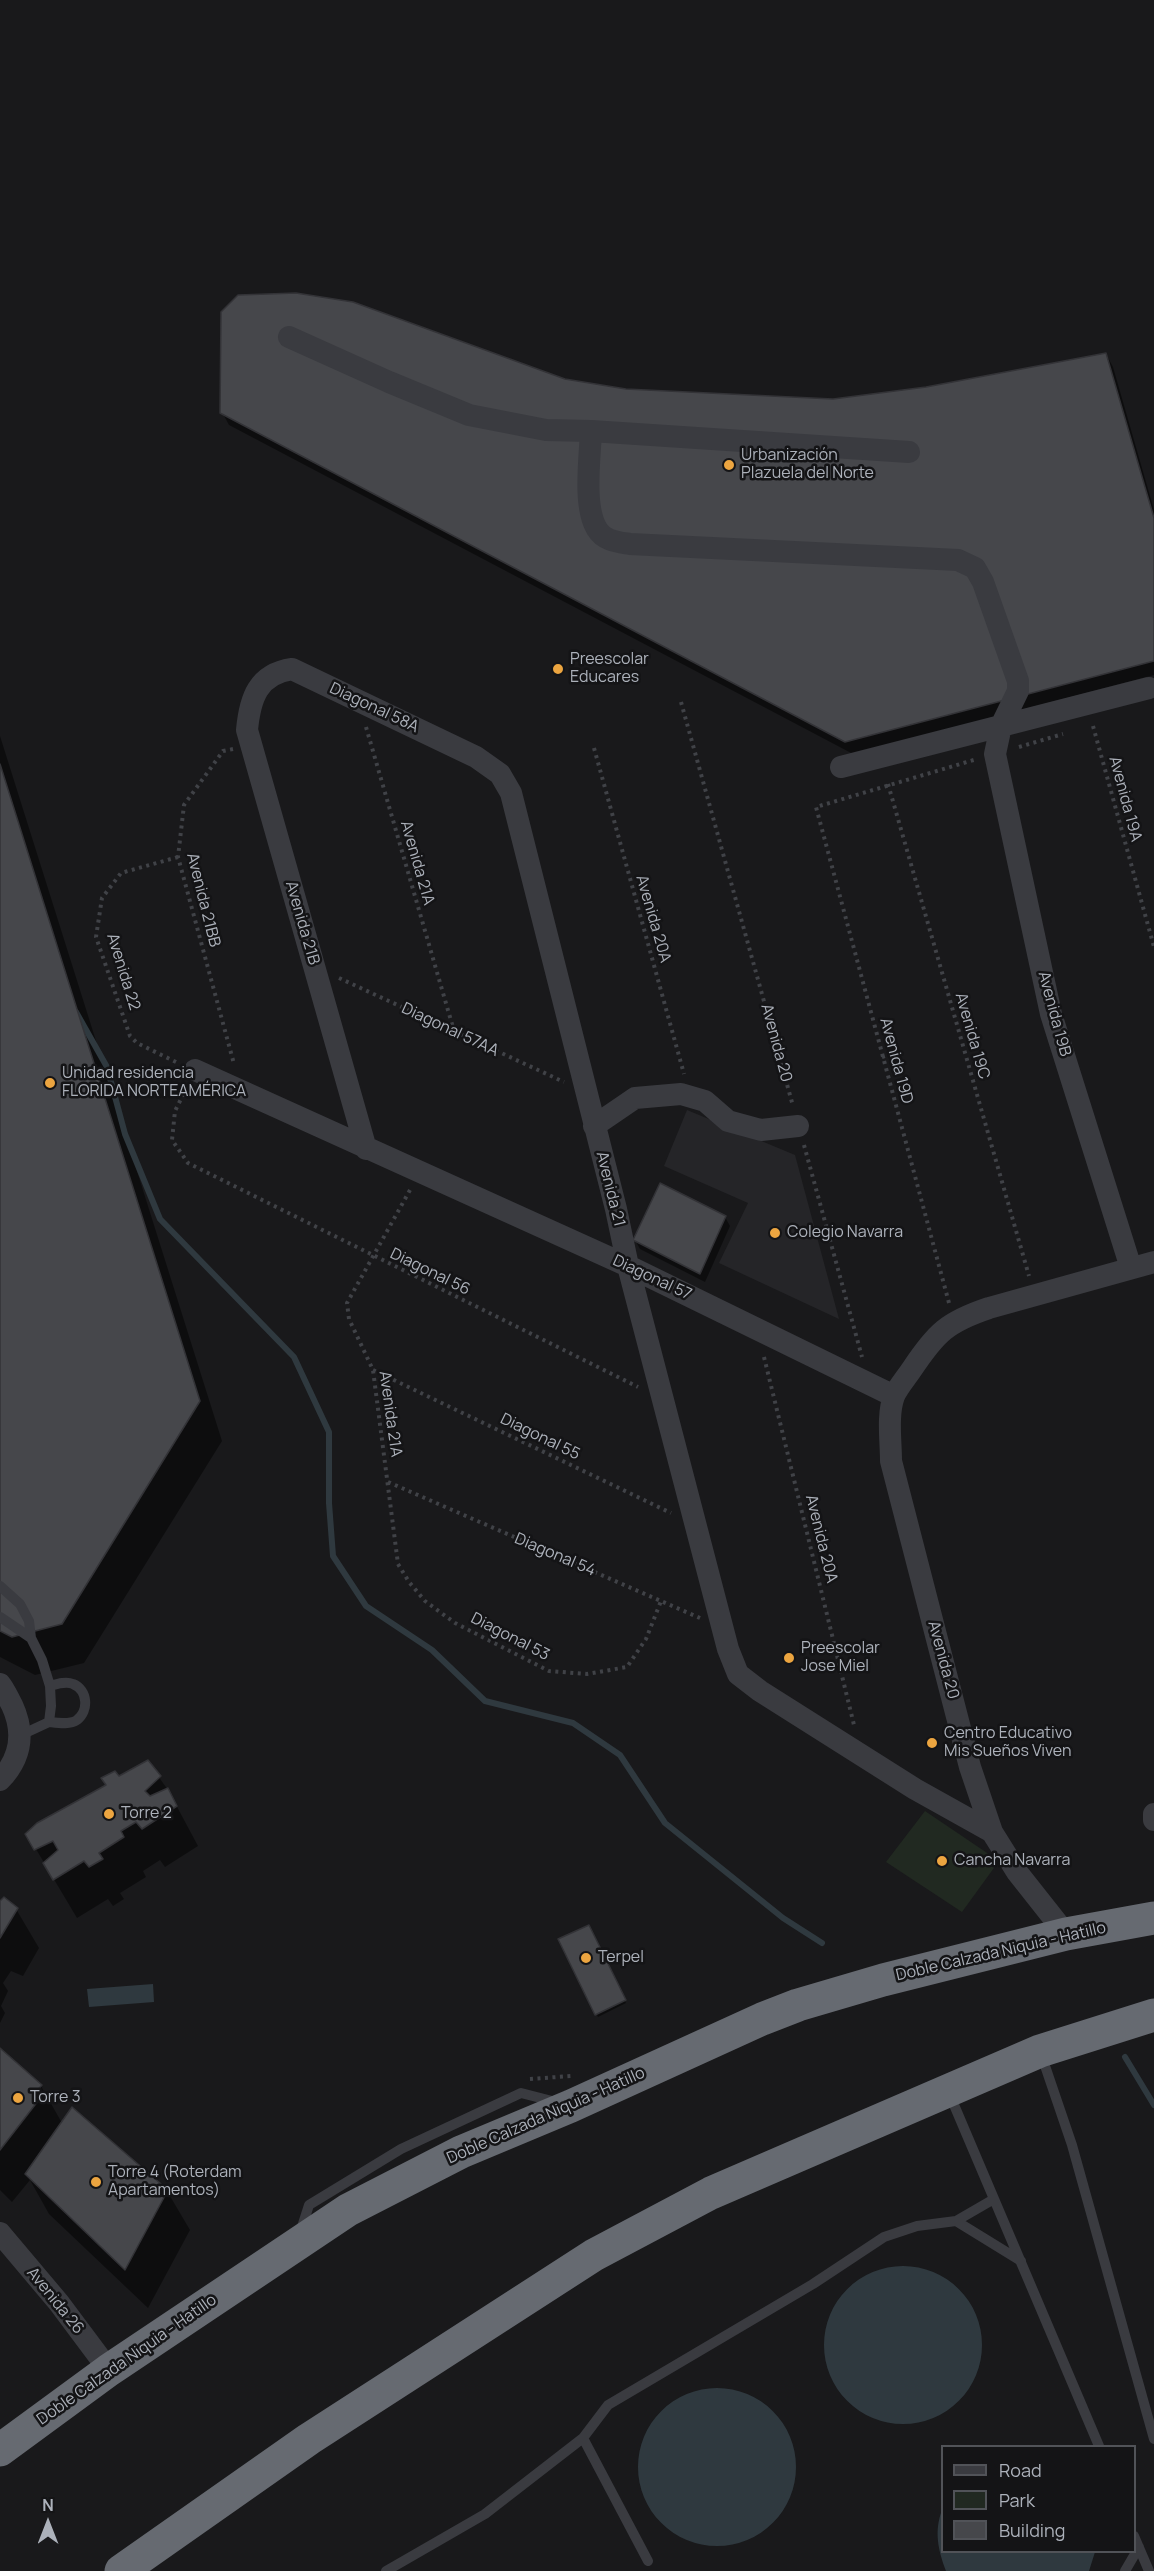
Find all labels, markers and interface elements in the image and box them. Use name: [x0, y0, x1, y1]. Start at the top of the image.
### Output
place label: Urbanización Plazuela del Norte: [741, 446, 874, 484]
marker: Urbanización Plazuela del Norte: [722, 458, 736, 472]
place label: Preescolar Educares: [570, 650, 649, 688]
marker: Preescolar Educares: [551, 662, 565, 676]
street label: Diagonal 58A: [326, 679, 422, 737]
street label: Avenida 19A: [1104, 754, 1146, 844]
street label: Avenida 21A: [396, 819, 438, 907]
street label: Avenida 21BB: [182, 851, 224, 949]
street label: Avenida 20A: [631, 873, 675, 965]
street label: Avenida 21B: [281, 879, 323, 967]
street label: Avenida 22: [102, 931, 144, 1013]
street label: Avenida 19B: [1033, 969, 1075, 1059]
street label: Avenida 19C: [951, 991, 993, 1081]
street label: Diagonal 57AA: [398, 999, 502, 1061]
street label: Avenida 20: [756, 1002, 796, 1084]
street label: Avenida 19D: [875, 1016, 917, 1106]
place label: Unidad residencia FLORIDA NORTEAMÉRICA: [62, 1064, 246, 1102]
marker: Unidad residencia FLORIDA NORTEAMÉRICA: [43, 1076, 57, 1090]
street label: Avenida 21: [591, 1150, 629, 1228]
place label: Colegio Navarra: [787, 1223, 903, 1243]
marker: Colegio Navarra: [768, 1226, 782, 1240]
street label: Diagonal 56: [387, 1244, 473, 1300]
street label: Diagonal 57: [609, 1251, 695, 1305]
street label: Avenida 21A: [374, 1370, 406, 1458]
street label: Diagonal 55: [497, 1409, 583, 1465]
street label: Avenida 20A: [801, 1493, 841, 1585]
street label: Diagonal 54: [512, 1529, 598, 1581]
street label: Diagonal 53: [467, 1609, 553, 1665]
street label: Avenida 20: [923, 1619, 963, 1701]
place label: Preescolar Jose Miel: [801, 1639, 880, 1677]
marker: Preescolar Jose Miel: [782, 1651, 796, 1665]
place label: Centro Educativo Mis Sueños Viven: [944, 1724, 1072, 1762]
marker: Centro Educativo Mis Sueños Viven: [925, 1736, 939, 1750]
place label: Torre 2: [121, 1804, 172, 1824]
marker: Torre 2: [102, 1807, 116, 1821]
place label: Cancha Navarra: [954, 1851, 1070, 1871]
marker: Cancha Navarra: [935, 1854, 949, 1868]
street label: Doble Calzada Niquia - Hatillo: [894, 1918, 1108, 1986]
place label: Terpel: [598, 1948, 644, 1968]
marker: Terpel: [579, 1951, 593, 1965]
street label: Doble Calzada Niquia - Hatillo: [444, 2064, 648, 2168]
place label: Torre 3: [30, 2088, 81, 2108]
marker: Torre 3: [11, 2091, 25, 2105]
place label: Torre 4 (Roterdam Apartamentos): [108, 2163, 242, 2201]
marker: Torre 4 (Roterdam Apartamentos): [89, 2175, 103, 2189]
street label: Avenida 26: [22, 2264, 88, 2338]
street label: Doble Calzada Niquia - Hatillo: [34, 2291, 220, 2429]
legend: [941, 2445, 1136, 2553]
text: Road: [999, 2458, 1042, 2482]
text: Park: [999, 2488, 1035, 2512]
north arrow: [18, 2493, 78, 2553]
text: N: [42, 2494, 54, 2516]
text: Building: [999, 2518, 1065, 2542]

